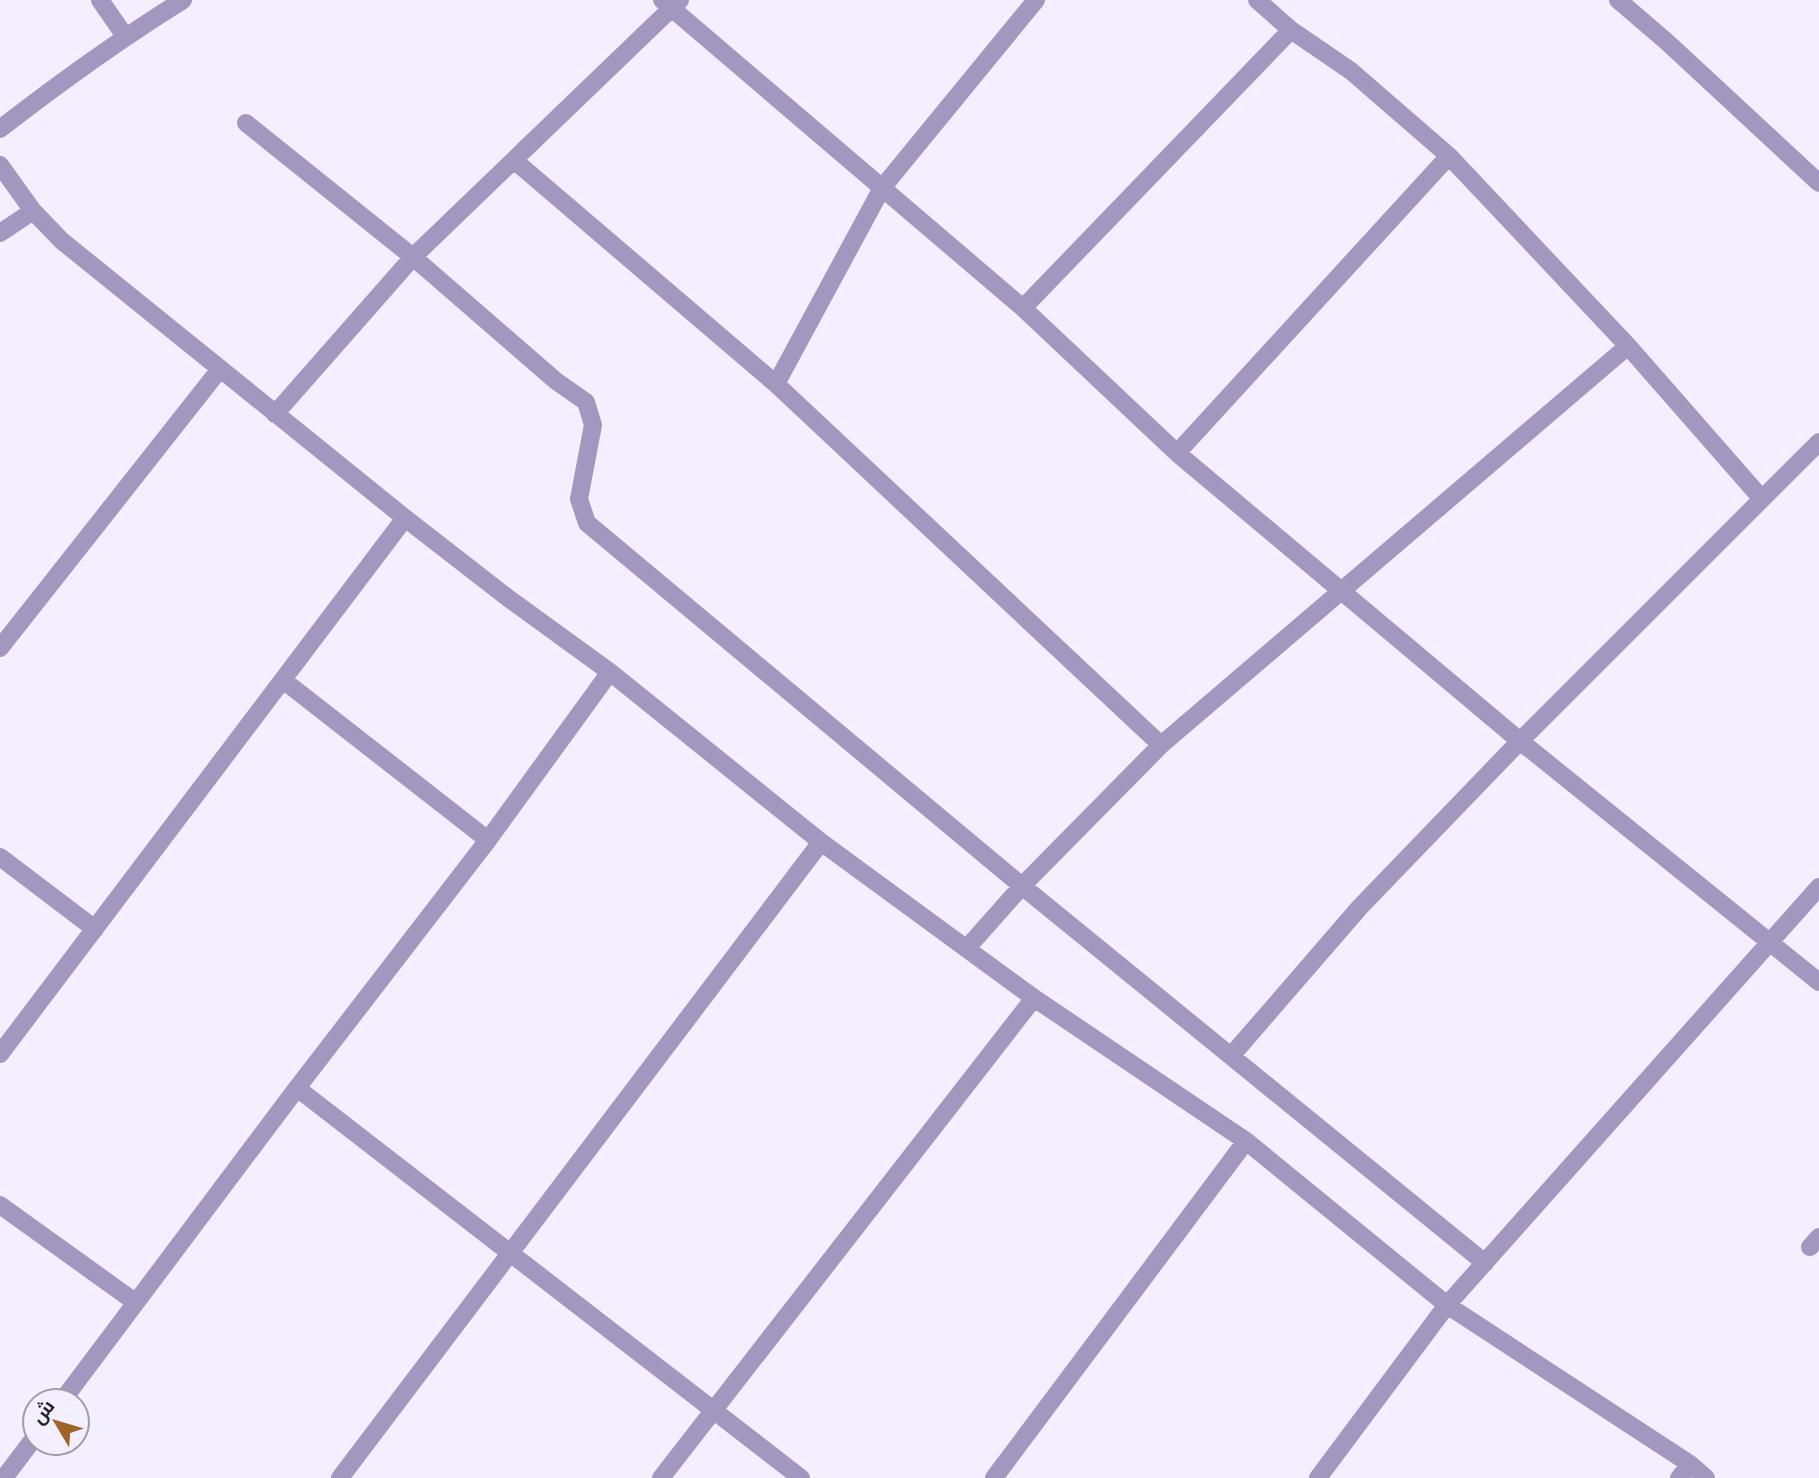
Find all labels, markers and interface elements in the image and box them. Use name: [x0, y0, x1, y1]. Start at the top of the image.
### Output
north arrow: [21, 1387, 91, 1457]
text: ش: [26, 1395, 60, 1429]

